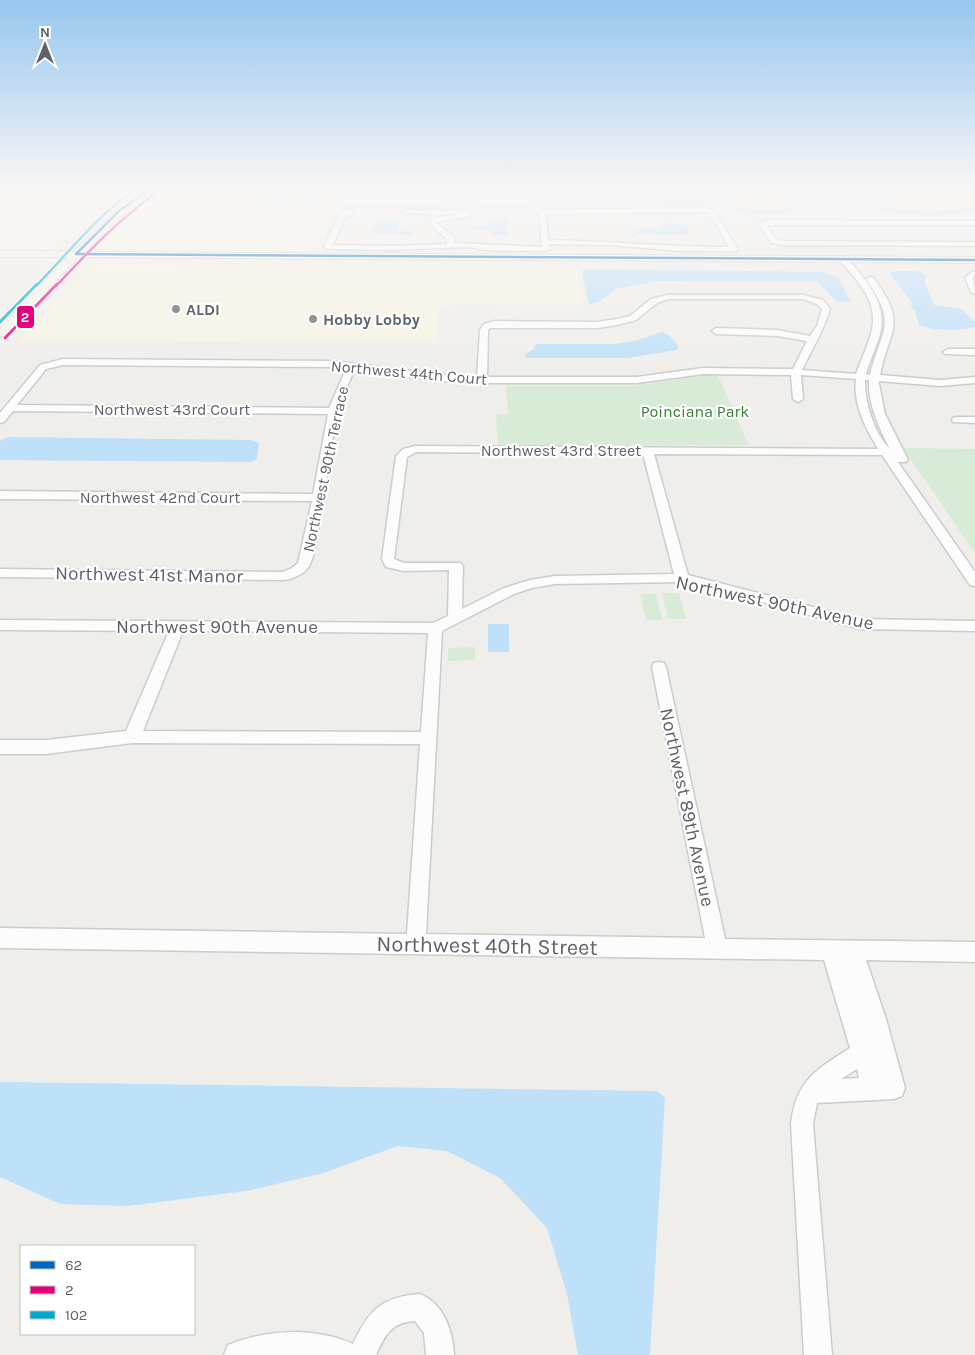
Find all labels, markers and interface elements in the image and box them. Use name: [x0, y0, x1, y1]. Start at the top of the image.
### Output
north arrow: [20, 20, 70, 70]
text: N: [40, 24, 50, 41]
place label: ALDI: [186, 300, 220, 319]
marker: ALDI: [170, 303, 182, 315]
line badge: 2: [16, 305, 35, 329]
text: 2: [21, 309, 29, 326]
place label: Hobby Lobby: [323, 310, 420, 329]
marker: Hobby Lobby: [307, 313, 319, 325]
street label: Northwest 44th Court: [330, 356, 488, 389]
street label: Northwest 90th Terrace: [299, 384, 352, 554]
street label: Northwest 43rd Court: [94, 400, 250, 419]
park label: Poinciana Park: [641, 402, 749, 421]
street label: Northwest 43rd Street: [481, 441, 641, 460]
street label: Northwest 42nd Court: [80, 488, 240, 507]
street label: Northwest 41st Manor: [55, 562, 243, 588]
street label: Northwest 90th Avenue: [674, 571, 876, 635]
street label: Northwest 90th Avenue: [116, 616, 318, 638]
street label: Northwest 89th Avenue: [655, 706, 719, 908]
street label: Northwest 40th Street: [376, 931, 598, 961]
legend: [20, 1245, 195, 1335]
text: 62: [65, 1256, 82, 1274]
text: 2: [65, 1281, 74, 1299]
text: 102: [65, 1306, 88, 1324]

